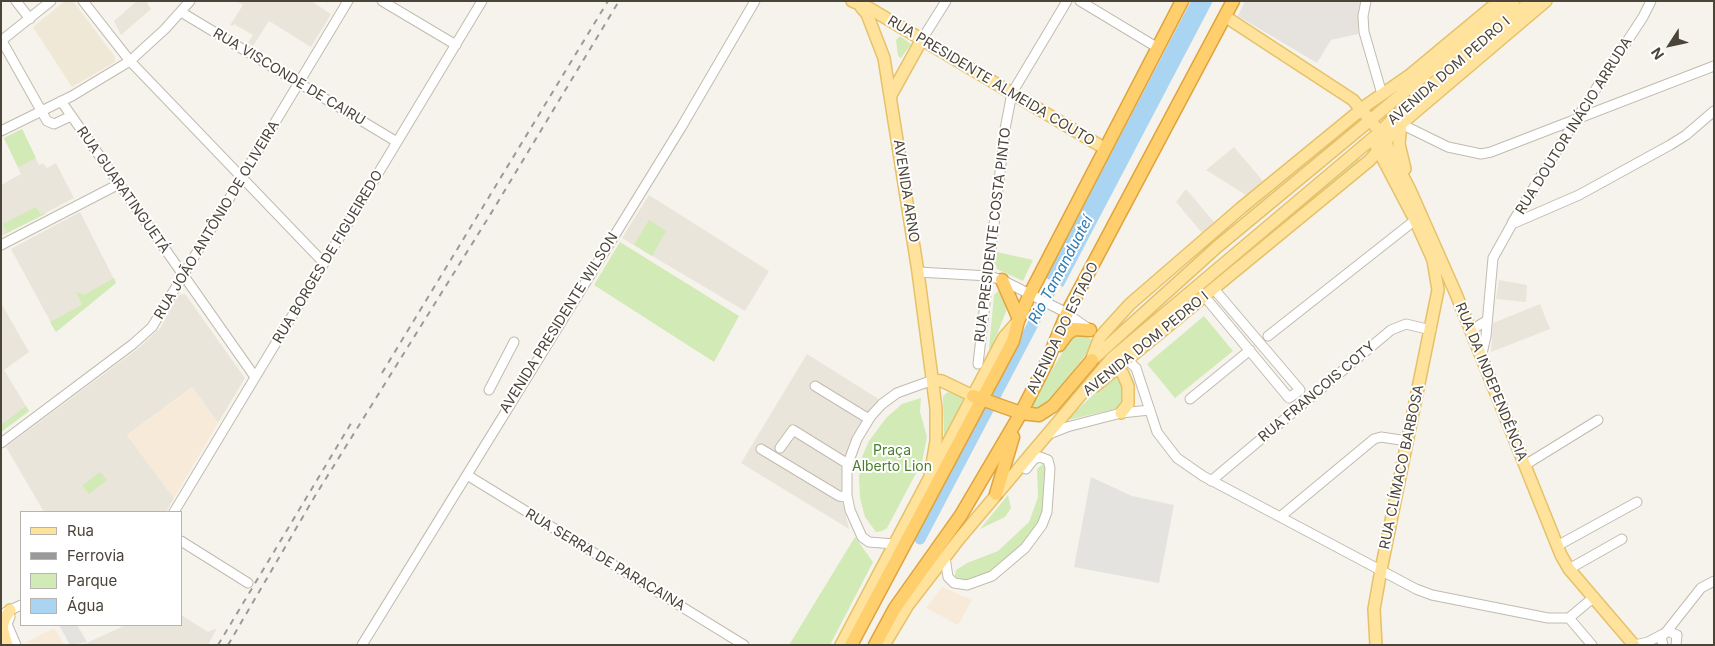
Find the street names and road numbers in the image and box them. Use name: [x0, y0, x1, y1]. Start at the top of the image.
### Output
street label: RUA PRESIDENTE ALMEIDA COUTO: [884, 12, 1098, 150]
street label: AVENIDA DOM PEDRO I: [1384, 13, 1514, 129]
street label: RUA VISCONDE DE CAIRU: [210, 25, 368, 129]
street label: RUA DOUTOR INÁCIO ARRUDA: [1512, 34, 1636, 218]
street label: RUA JOÃO ANTÔNIO DE OLIVEIRA: [151, 118, 283, 322]
street label: RUA GUARATINGUETÁ: [73, 123, 173, 257]
street label: RUA PRESIDENTE COSTA PINTO: [971, 127, 1015, 343]
street label: AVENIDA ARNO: [890, 138, 922, 244]
street label: RUA BORGES DE FIGUEIREDO: [270, 167, 386, 347]
street label: AVENIDA PRESIDENTE WILSON: [496, 230, 622, 416]
street label: AVENIDA DO ESTADO: [1024, 259, 1102, 397]
street label: AVENIDA DOM PEDRO I: [1080, 288, 1212, 400]
street label: RUA DA INDEPENDÊNCIA: [1451, 300, 1531, 464]
street label: RUA FRANCOIS COTY: [1255, 338, 1379, 446]
street label: RUA CLÍMACO BARBOSA: [1376, 383, 1428, 551]
street label: RUA SERRA DE PARACAINA: [522, 506, 688, 614]

